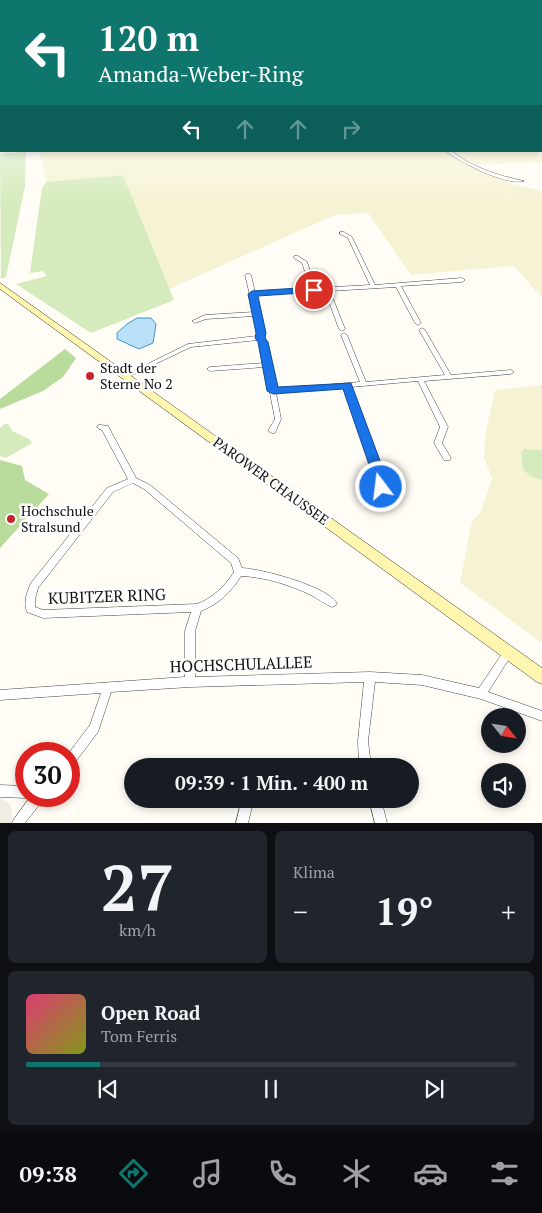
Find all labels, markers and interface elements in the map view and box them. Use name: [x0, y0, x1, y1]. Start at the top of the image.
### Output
text: 120 m: [98, 15, 199, 61]
icon: left: [15, 20, 80, 85]
text: Amanda-Weber-Ring: [98, 59, 303, 88]
icon: left: [178, 115, 206, 143]
icon: ahead: [231, 115, 259, 143]
icon: ahead: [284, 115, 312, 143]
icon: right: [337, 115, 365, 143]
pin: [293, 269, 335, 311]
icon: arrive: [300, 276, 328, 304]
place label: Stadt der Sterne No 2: [100, 358, 173, 393]
marker: Stadt der Sterne No 2: [84, 370, 96, 382]
street label: PAROWER CHAUSSEE: [210, 432, 333, 529]
position arrow: [354, 460, 406, 512]
place label: Hochschule Stralsund: [21, 501, 94, 536]
marker: Hochschule Stralsund: [5, 513, 17, 525]
street label: KUBITZER RING: [48, 583, 166, 609]
street label: HOCHSCHULALLEE: [169, 651, 313, 677]
north arrow: [481, 708, 526, 752]
map controls: [481, 708, 526, 808]
speed limit sign: 30: [15, 742, 80, 807]
button: sound: [481, 763, 526, 808]
text: 09:39 · 1 Min. · 400 m: [175, 770, 368, 795]
text: 27: [101, 843, 174, 930]
text: Klima: [293, 861, 335, 883]
text: 19°: [375, 886, 434, 936]
text: −: [293, 893, 308, 930]
text: +: [501, 893, 516, 930]
text: km/h: [119, 919, 156, 941]
text: Open Road: [101, 1000, 201, 1025]
text: Tom Ferris: [101, 1025, 177, 1047]
icon: previous: [94, 1075, 122, 1103]
icon: pause: [257, 1075, 285, 1103]
icon: next: [420, 1075, 448, 1103]
icon: directions: [116, 1156, 151, 1191]
icon: music: [190, 1156, 225, 1191]
icon: phone: [265, 1156, 300, 1191]
icon: climate: [339, 1156, 374, 1191]
icon: car: [413, 1156, 448, 1191]
icon: filters: [487, 1156, 522, 1191]
text: 09:38: [20, 1159, 77, 1188]

